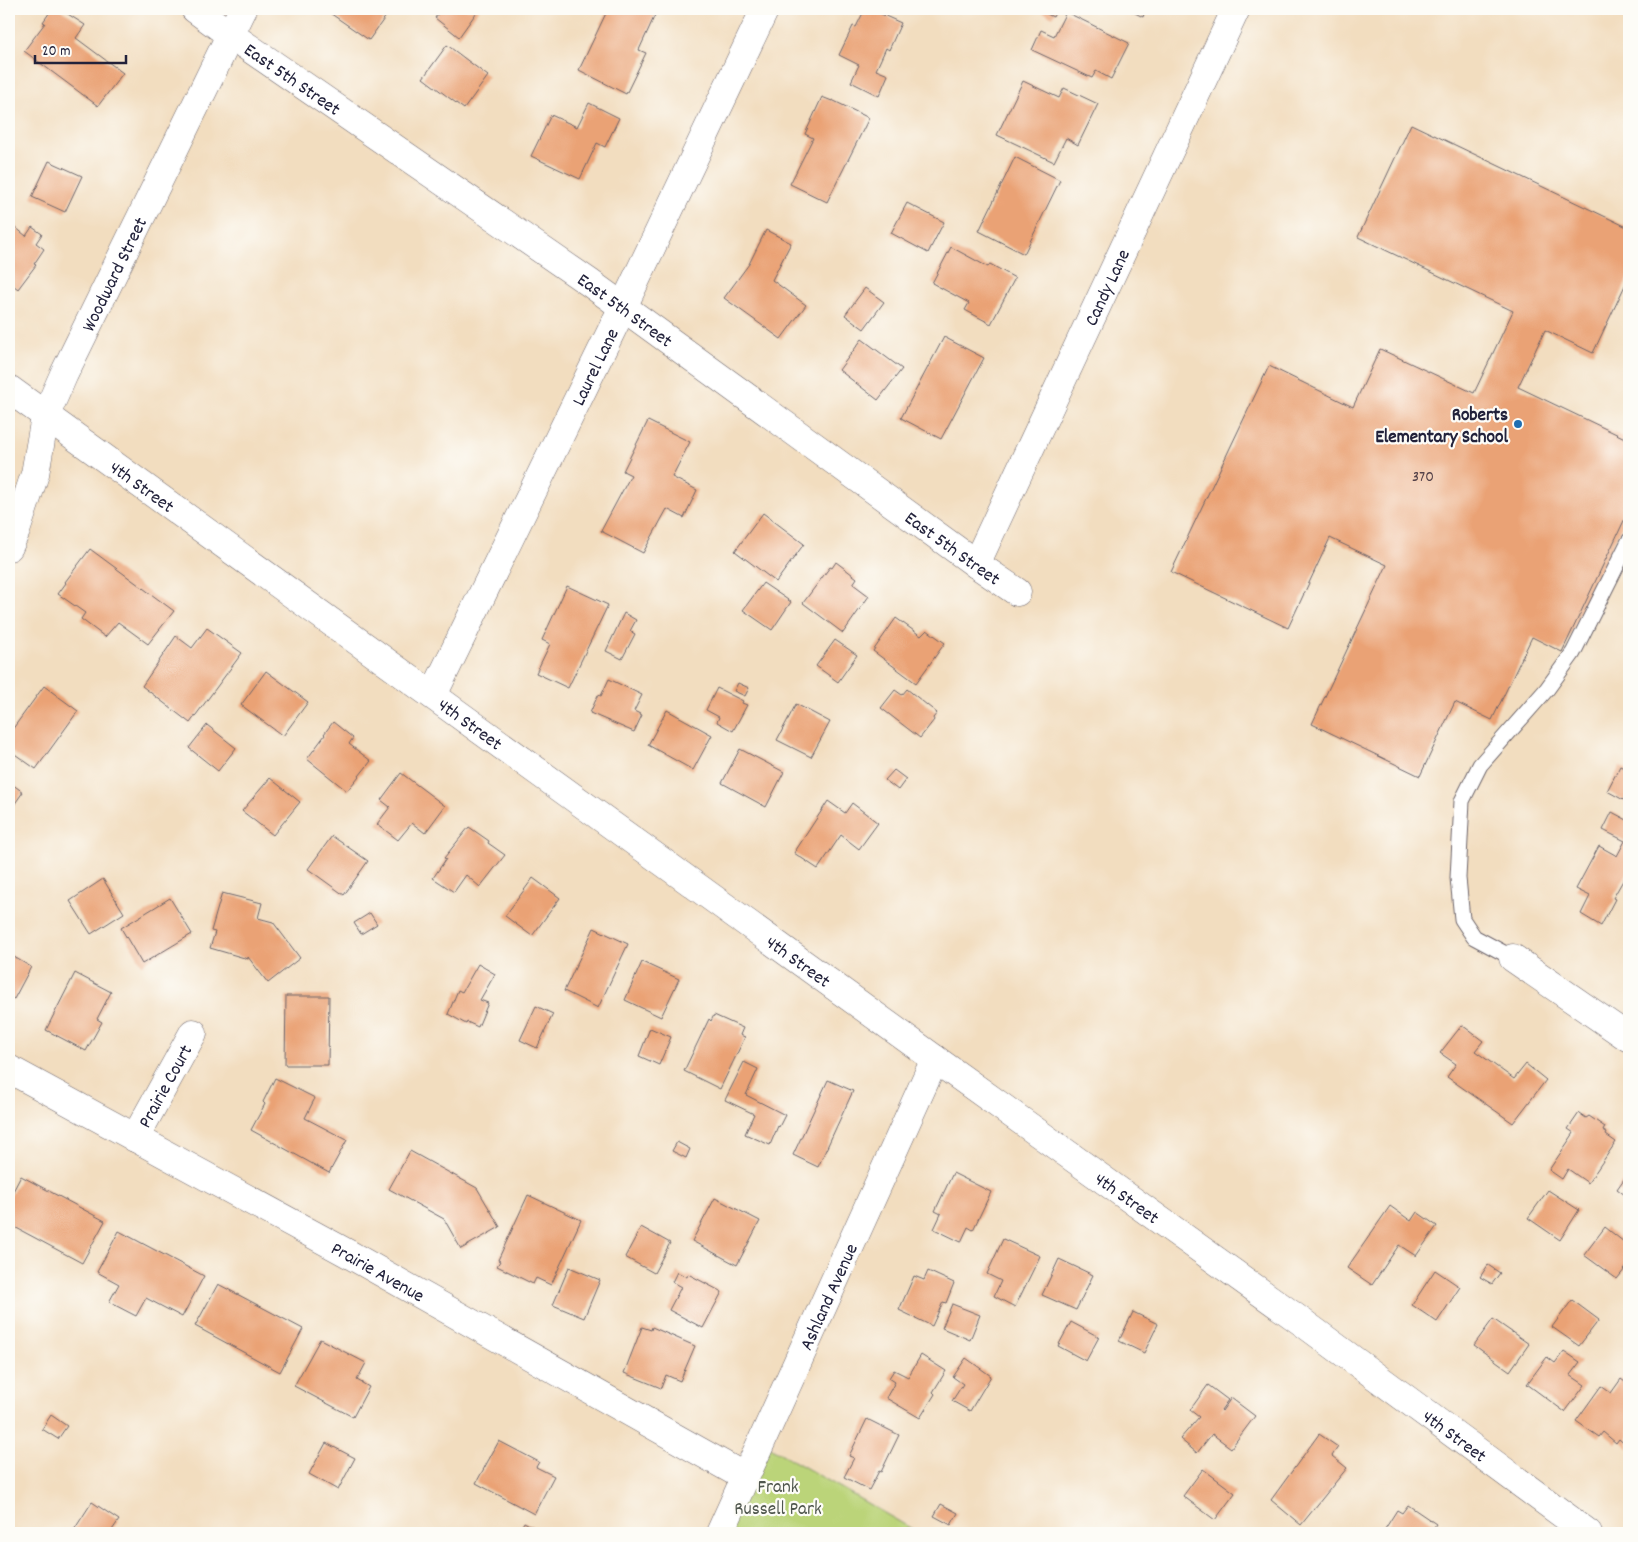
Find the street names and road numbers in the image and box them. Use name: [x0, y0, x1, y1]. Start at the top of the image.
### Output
street label: East 5th Street: [237, 38, 345, 124]
street label: Woodward Street: [77, 214, 156, 337]
street label: Candy Lane: [1079, 246, 1139, 331]
street label: East 5th Street: [571, 268, 677, 356]
street label: Laurel Lane: [567, 325, 628, 411]
street label: 4th Street: [103, 456, 179, 521]
street label: East 5th Street: [898, 506, 1005, 594]
street label: 4th Street: [431, 693, 507, 759]
street label: 4th Street: [759, 931, 835, 996]
street label: Prairie Court: [133, 1041, 201, 1134]
street label: 4th Street: [1088, 1167, 1164, 1232]
street label: Prairie Avenue: [325, 1237, 428, 1311]
street label: Ashland Avenue: [795, 1240, 867, 1355]
street label: 4th Street: [1415, 1405, 1491, 1471]

